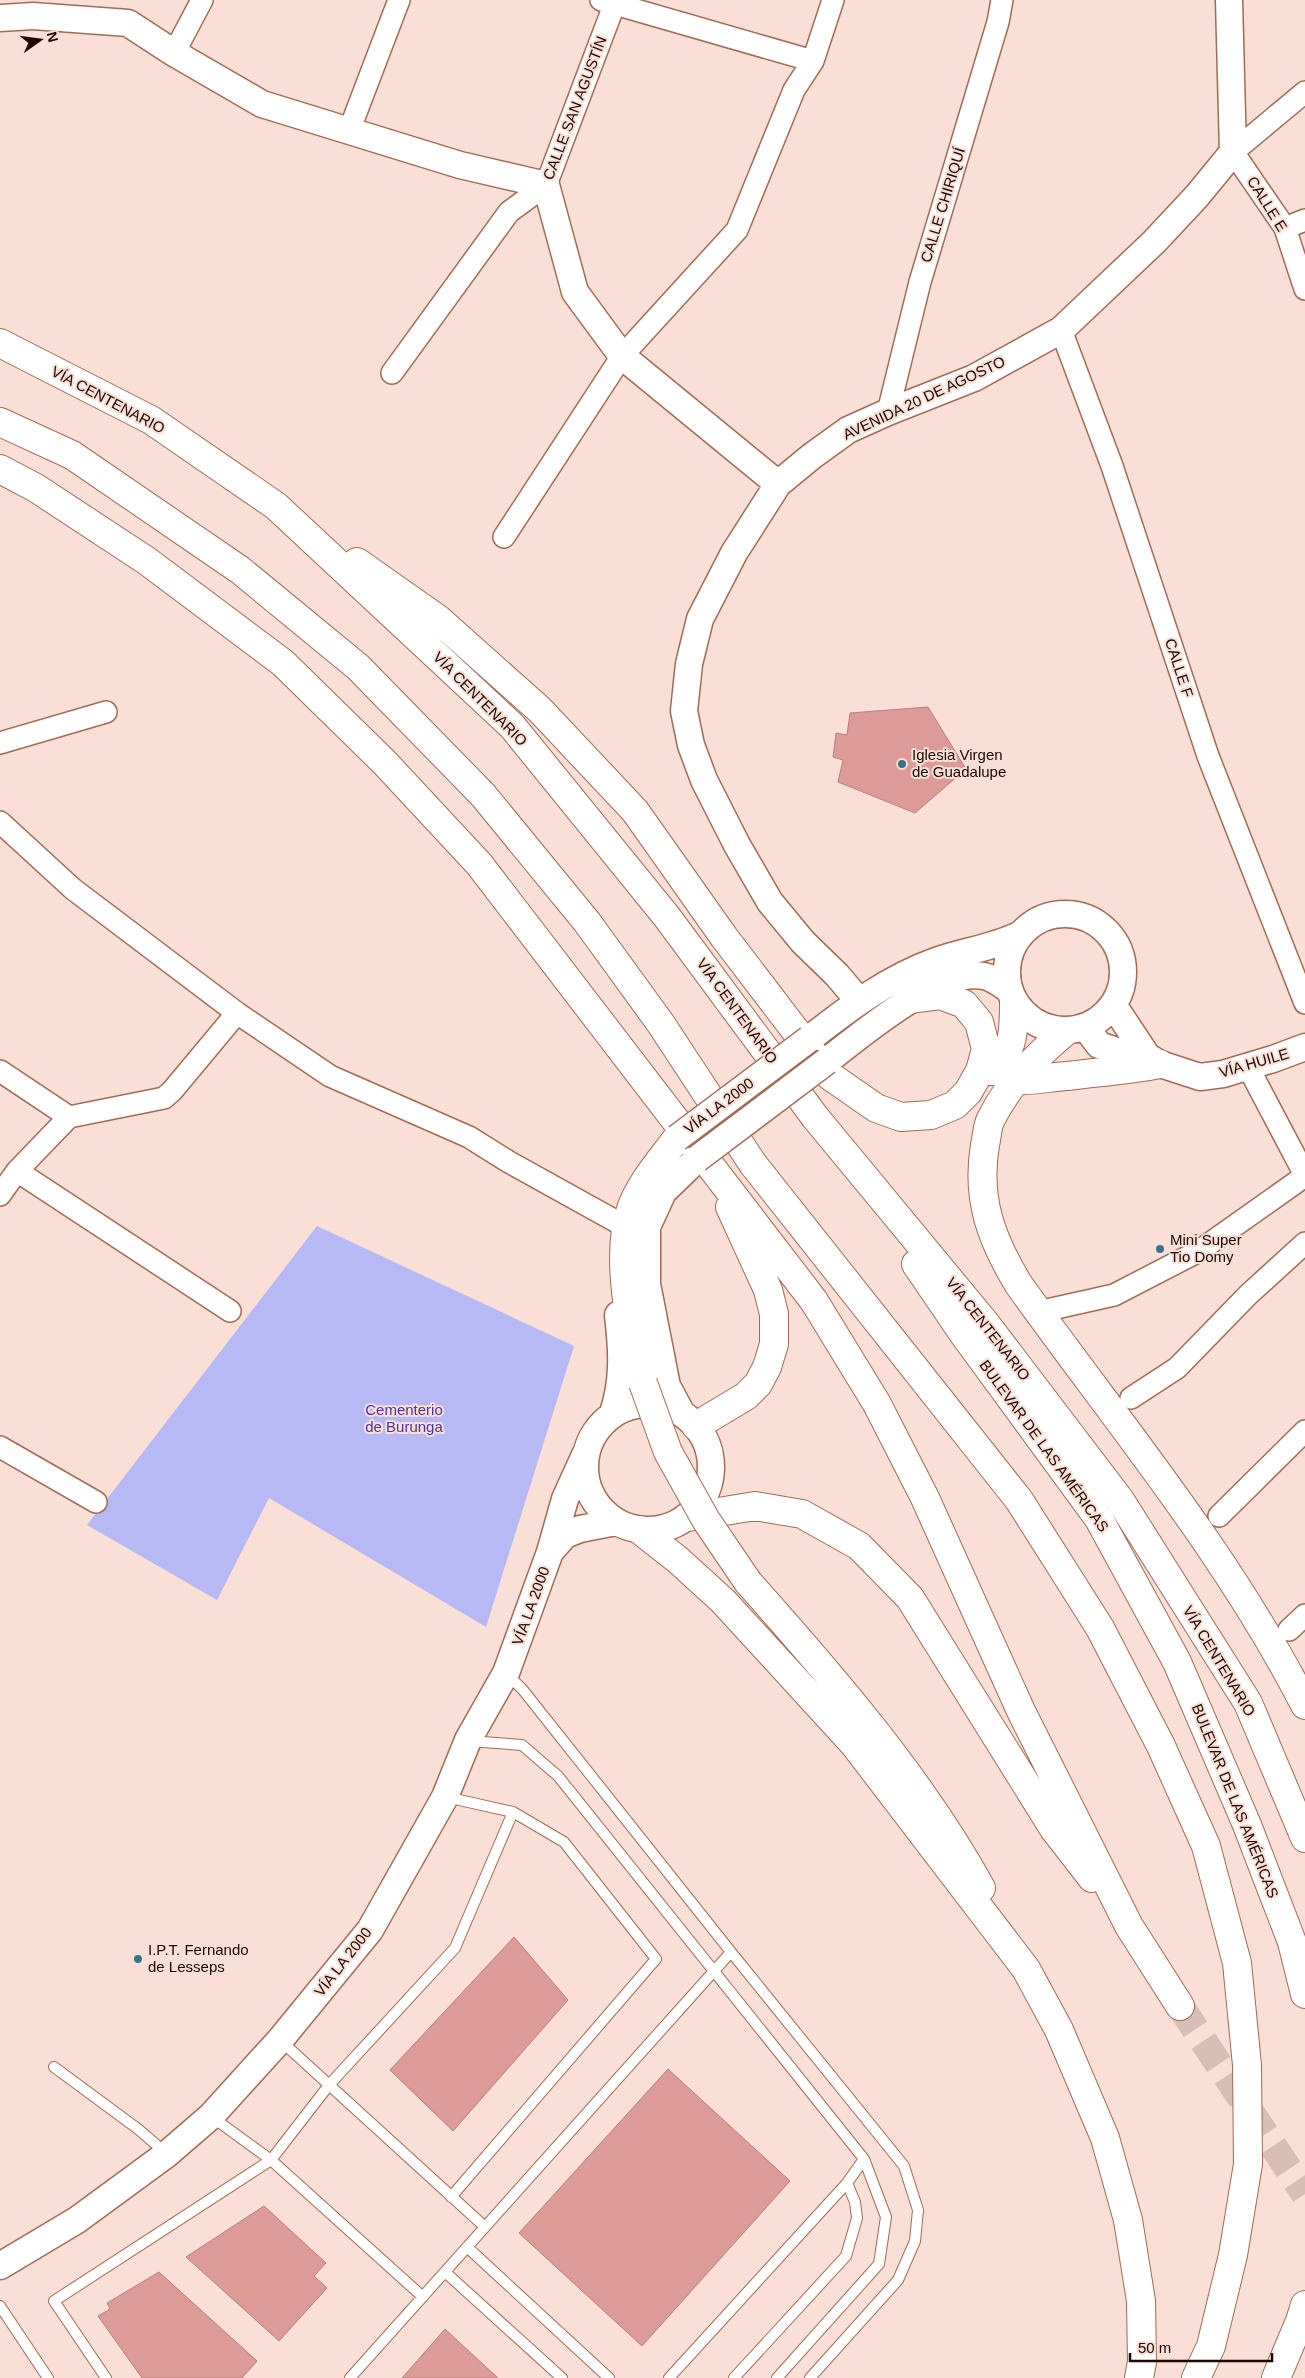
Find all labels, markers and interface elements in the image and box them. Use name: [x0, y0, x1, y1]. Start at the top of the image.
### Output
north arrow: [15, 15, 65, 65]
text: N: [44, 30, 62, 44]
street label: CALLE SAN AGUSTÍN: [539, 34, 610, 182]
street label: CALLE CHIRIQUÍ: [917, 145, 968, 264]
street label: CALLE E: [1244, 173, 1291, 234]
street label: AVENIDA 20 DE AGOSTO: [840, 352, 1008, 443]
street label: VÍA CENTENARIO: [49, 363, 168, 437]
street label: CALLE F: [1162, 636, 1197, 699]
street label: VÍA CENTENARIO: [430, 648, 531, 749]
place label: Iglesia Virgen de Guadalupe: [912, 746, 1006, 780]
marker: Iglesia Virgen de Guadalupe: [896, 758, 908, 770]
street label: VÍA CENTENARIO: [694, 955, 781, 1067]
street label: VÍA HUILE: [1217, 1044, 1291, 1081]
street label: VÍA LA 2000: [681, 1074, 757, 1137]
place label: Mini Super Tio Domy: [1170, 1231, 1242, 1265]
marker: Mini Super Tio Domy: [1154, 1243, 1166, 1255]
street label: VÍA CENTENARIO: [943, 1274, 1034, 1384]
street label: BULEVAR DE LAS AMÉRICAS: [976, 1357, 1112, 1535]
park label: Cementerio de Burunga: [365, 1401, 443, 1435]
street label: VÍA LA 2000: [508, 1564, 553, 1648]
street label: VÍA CENTENARIO: [1180, 1602, 1259, 1719]
street label: BULEVAR DE LAS AMÉRICAS: [1189, 1701, 1282, 1900]
street label: VÍA LA 2000: [310, 1924, 375, 1999]
place label: I.P.T. Fernando de Lesseps: [148, 1941, 249, 1975]
marker: I.P.T. Fernando de Lesseps: [132, 1953, 144, 1965]
scale bar: [1130, 2330, 1272, 2362]
text: 50 m: [1138, 2339, 1171, 2356]

